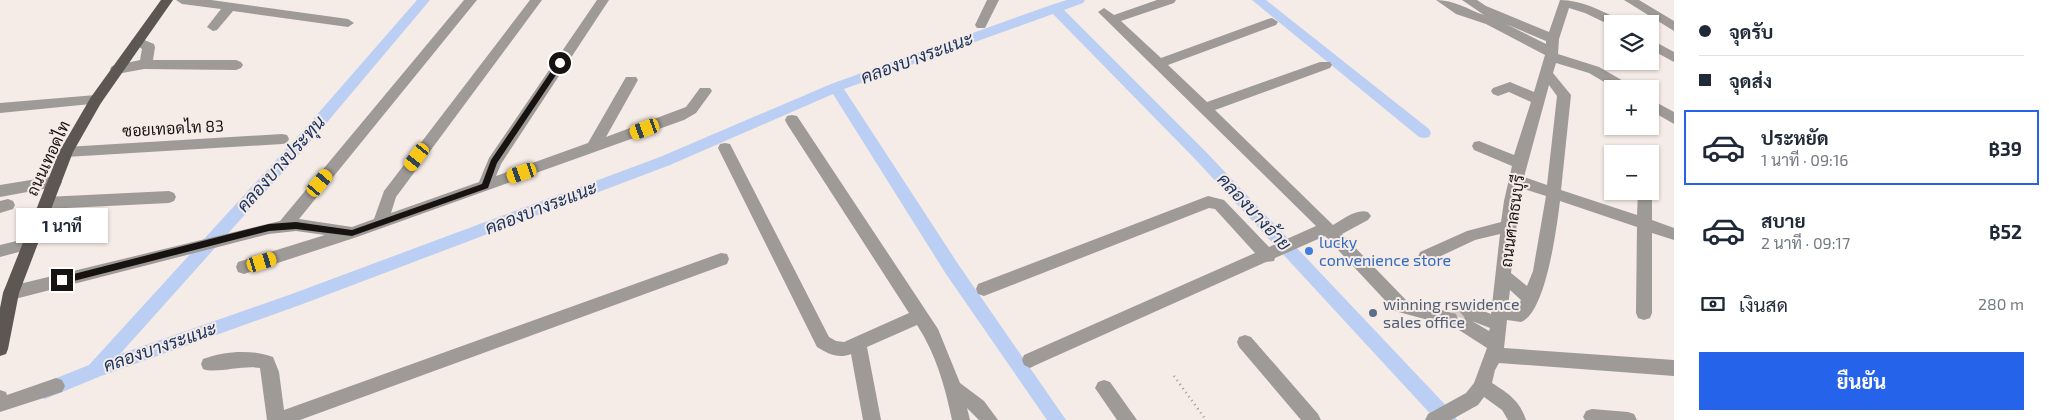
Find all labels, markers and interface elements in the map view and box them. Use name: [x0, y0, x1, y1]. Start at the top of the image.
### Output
map controls: [1604, 15, 1659, 200]
button: layers: [1604, 15, 1659, 70]
text: จุดรับ: [1729, 20, 1773, 43]
water label: คลองบางระแนะ: [857, 26, 976, 88]
route start: [549, 52, 571, 74]
text: จุดส่ง: [1729, 69, 1772, 92]
button: +: [1604, 80, 1659, 135]
water label: คลองบางประทุน: [231, 110, 331, 217]
street label: ซอยเทอดไท 83: [122, 114, 224, 140]
street label: ถนนเทอดไท: [21, 117, 73, 198]
car: [628, 117, 661, 141]
icon: car: [1701, 125, 1746, 170]
text: ประหยัด: [1761, 126, 1829, 149]
text: ฿39: [1989, 137, 2022, 160]
car: [401, 141, 432, 173]
button: −: [1604, 145, 1659, 200]
text: 1 นาที · 09:16: [1761, 150, 1848, 169]
car: [505, 161, 538, 185]
car: [304, 167, 335, 199]
water label: คลองบางอ้าย: [1213, 168, 1296, 255]
street label: ถนนศาลธนบุรี: [1495, 173, 1530, 269]
water label: คลองบางระแนะ: [481, 175, 600, 239]
callout: 1 นาที: [16, 208, 108, 242]
icon: car: [1701, 208, 1746, 253]
text: สบาย: [1761, 209, 1806, 232]
text: 1 นาที: [42, 216, 82, 235]
text: ฿52: [1989, 220, 2022, 243]
place label: lucky convenience store: [1319, 232, 1451, 269]
text: 2 นาที · 09:17: [1761, 233, 1850, 252]
marker: lucky convenience store: [1303, 245, 1315, 257]
car: [245, 250, 278, 274]
route end: [51, 269, 73, 291]
icon: cash: [1699, 290, 1727, 318]
text: เงินสด: [1739, 293, 1788, 316]
place label: winning rswidence sales office: [1383, 294, 1520, 331]
text: 280 m: [1978, 294, 2024, 313]
marker: winning rswidence sales office: [1367, 307, 1379, 319]
water label: คลองบางระแนะ: [100, 316, 220, 376]
button: ยืนยัน: [1699, 352, 2024, 410]

